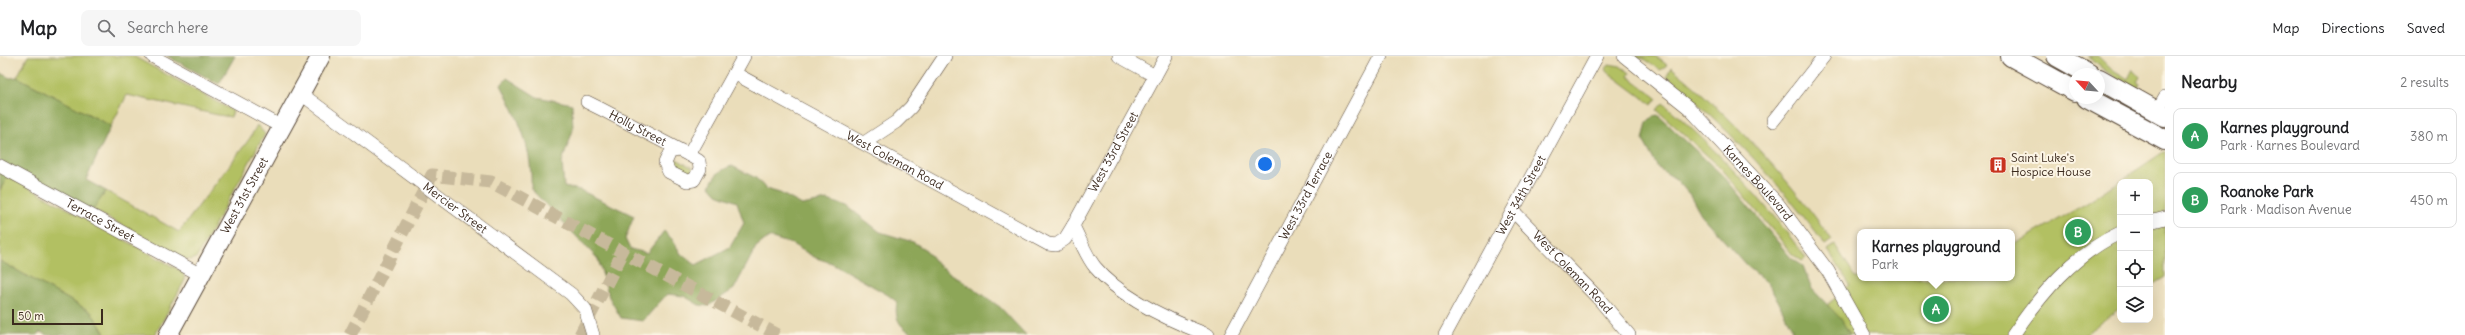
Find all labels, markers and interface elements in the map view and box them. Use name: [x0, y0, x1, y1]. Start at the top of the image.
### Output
search box: [81, 10, 361, 46]
text: Map: [20, 16, 57, 40]
icon: search: [95, 17, 117, 39]
text: Search here: [127, 18, 208, 37]
text: Map: [2272, 19, 2299, 37]
text: Directions: [2321, 19, 2385, 37]
text: Saved: [2407, 19, 2445, 37]
north arrow: [2069, 68, 2105, 104]
text: Nearby: [2181, 71, 2237, 93]
text: 2 results: [2400, 74, 2449, 91]
street label: Holly Street: [607, 107, 669, 149]
street label: West 33rd Street: [1085, 109, 1141, 195]
text: Karnes playground: [2220, 118, 2349, 137]
street label: West Coleman Road: [844, 128, 946, 193]
text: A: [2191, 128, 2199, 145]
text: 380 m: [2410, 128, 2448, 145]
text: Park · Karnes Boulevard: [2220, 137, 2360, 154]
street label: Karnes Boulevard: [1720, 142, 1796, 223]
street label: West 33rd Terrace: [1275, 149, 1335, 242]
place label: Saint Luke's Hospice House: [2011, 150, 2091, 179]
street label: West 34th Street: [1493, 152, 1548, 238]
street label: West 31st Street: [217, 154, 271, 236]
your location: [1255, 154, 1275, 174]
building icon: Saint Luke's Hospice House: [1988, 155, 2008, 175]
street label: Mercier Street: [420, 179, 490, 236]
map controls: [2117, 179, 2153, 323]
button: +: [2117, 179, 2153, 215]
text: Roanoke Park: [2220, 182, 2314, 201]
text: B: [2191, 192, 2199, 209]
text: 450 m: [2410, 192, 2448, 209]
street label: Terrace Street: [64, 195, 137, 245]
text: Park · Madison Avenue: [2220, 201, 2352, 218]
button: −: [2117, 215, 2153, 251]
pin: B: [2065, 217, 2091, 247]
street label: West Coleman Road: [1530, 228, 1616, 316]
popup: [1857, 229, 2015, 281]
text: Karnes playground: [1872, 237, 2001, 256]
button: locate: [2117, 251, 2153, 287]
text: Park: [1872, 256, 1898, 273]
button: layers: [2117, 287, 2153, 323]
pin: A: [1923, 294, 1949, 324]
scale bar: [12, 307, 103, 326]
text: 50 m: [18, 309, 44, 323]

